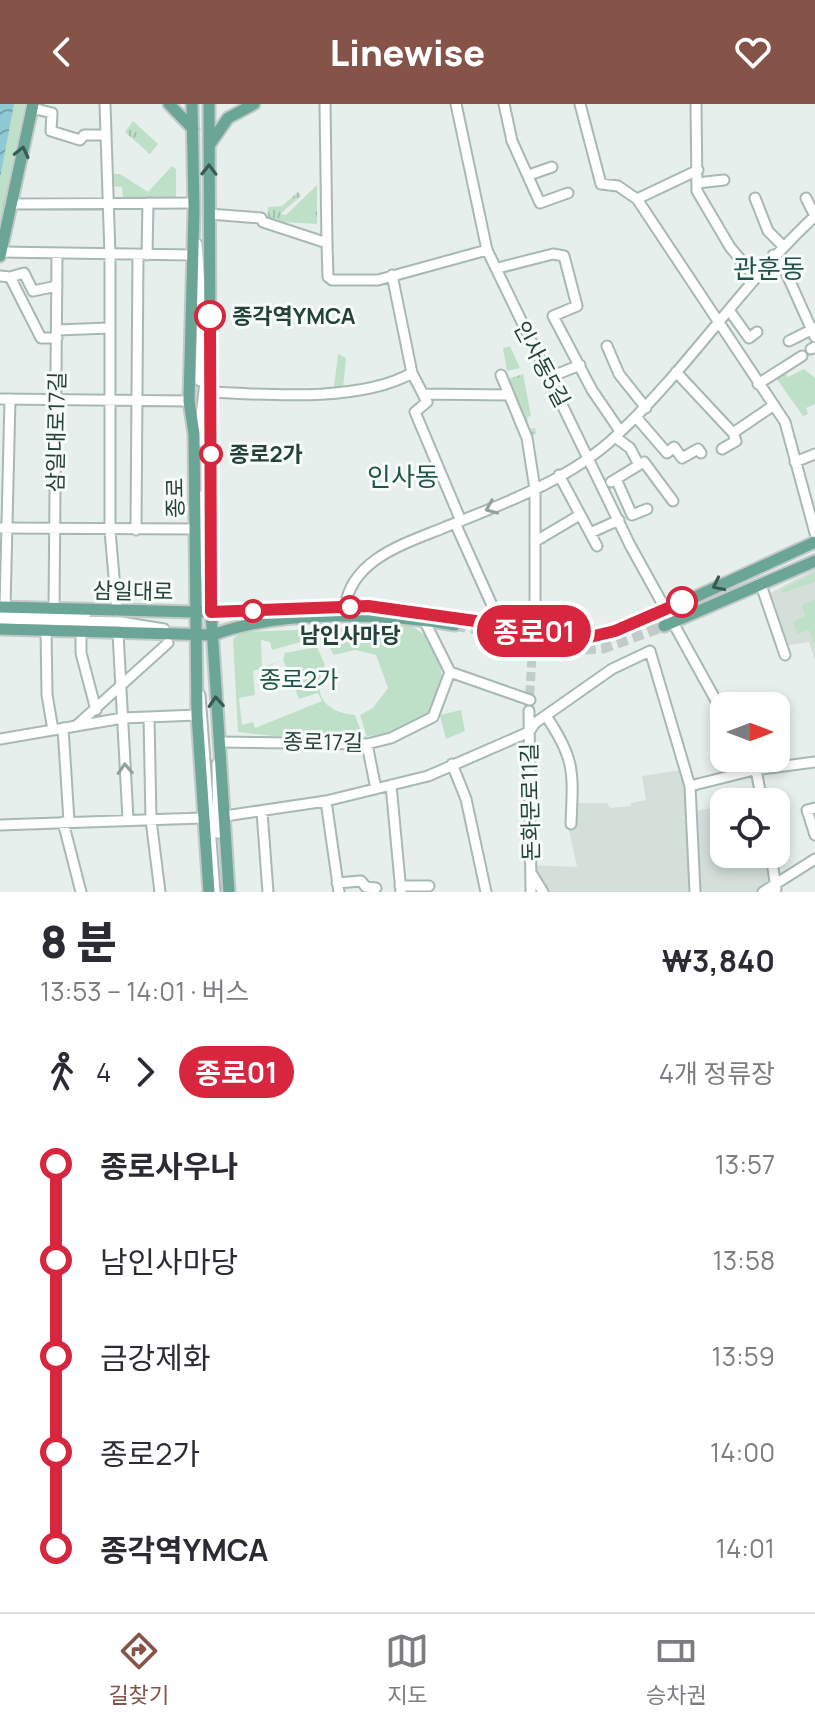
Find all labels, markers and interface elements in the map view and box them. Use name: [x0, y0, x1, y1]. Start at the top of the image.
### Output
text: Linewise: [330, 28, 485, 77]
icon: back: [40, 30, 84, 74]
icon: heart: [731, 30, 775, 74]
one-way arrow: [13, 146, 30, 160]
one-way arrow: [200, 163, 218, 176]
district label: 관훈동: [733, 250, 805, 286]
marker: 종각역YMCA: [195, 301, 225, 331]
place label: 종각역YMCA: [232, 301, 356, 331]
street label: 인사동5길: [507, 316, 577, 412]
street label: 삼일대로17길: [40, 371, 72, 493]
place label: 종로2가: [229, 439, 303, 469]
marker: 종로2가: [200, 443, 222, 465]
district label: 인사동: [367, 458, 439, 494]
street label: 종로: [160, 477, 190, 519]
one-way arrow: [485, 499, 499, 515]
street label: 삼일대로: [92, 575, 174, 607]
one-way arrow: [712, 575, 727, 591]
unlabelled marker: [667, 587, 697, 617]
marker: 남인사마당: [339, 596, 361, 618]
unlabelled marker: [242, 600, 264, 622]
line badge: 종로01: [478, 605, 590, 657]
text: 종로01: [493, 612, 575, 650]
place label: 남인사마당: [299, 620, 401, 650]
district label: 종로2가: [259, 662, 339, 695]
north arrow: [710, 692, 790, 772]
map controls: [710, 692, 790, 868]
one-way arrow: [208, 696, 225, 709]
street label: 종로17길: [283, 726, 363, 758]
street label: 돈화문로11길: [514, 743, 546, 861]
one-way arrow: [117, 762, 134, 775]
button: locate: [710, 788, 790, 868]
text: 8 분: [40, 911, 117, 971]
text: ₩3,840: [662, 940, 775, 981]
text: 13:53 – 14:01 · 버스: [40, 973, 250, 1009]
icon: walk: [40, 1050, 84, 1094]
icon: forward: [123, 1050, 167, 1094]
text: 종로01: [195, 1053, 278, 1091]
text: 4: [96, 1054, 111, 1090]
text: 4개 정류장: [659, 1055, 775, 1091]
text: 종로사우나: [100, 1145, 238, 1186]
text: 13:57: [715, 1146, 775, 1182]
text: 남인사마당: [100, 1241, 238, 1282]
text: 13:58: [713, 1242, 775, 1278]
text: 금강제화: [100, 1337, 210, 1378]
text: 13:59: [712, 1338, 775, 1374]
text: 종로2가: [100, 1433, 200, 1474]
text: 14:00: [710, 1434, 775, 1470]
text: 종각역YMCA: [100, 1529, 268, 1570]
text: 14:01: [716, 1530, 775, 1566]
tab: 길찾기: [108, 1629, 169, 1710]
tab: 지도: [385, 1629, 429, 1710]
tab: 승차권: [646, 1629, 707, 1710]

